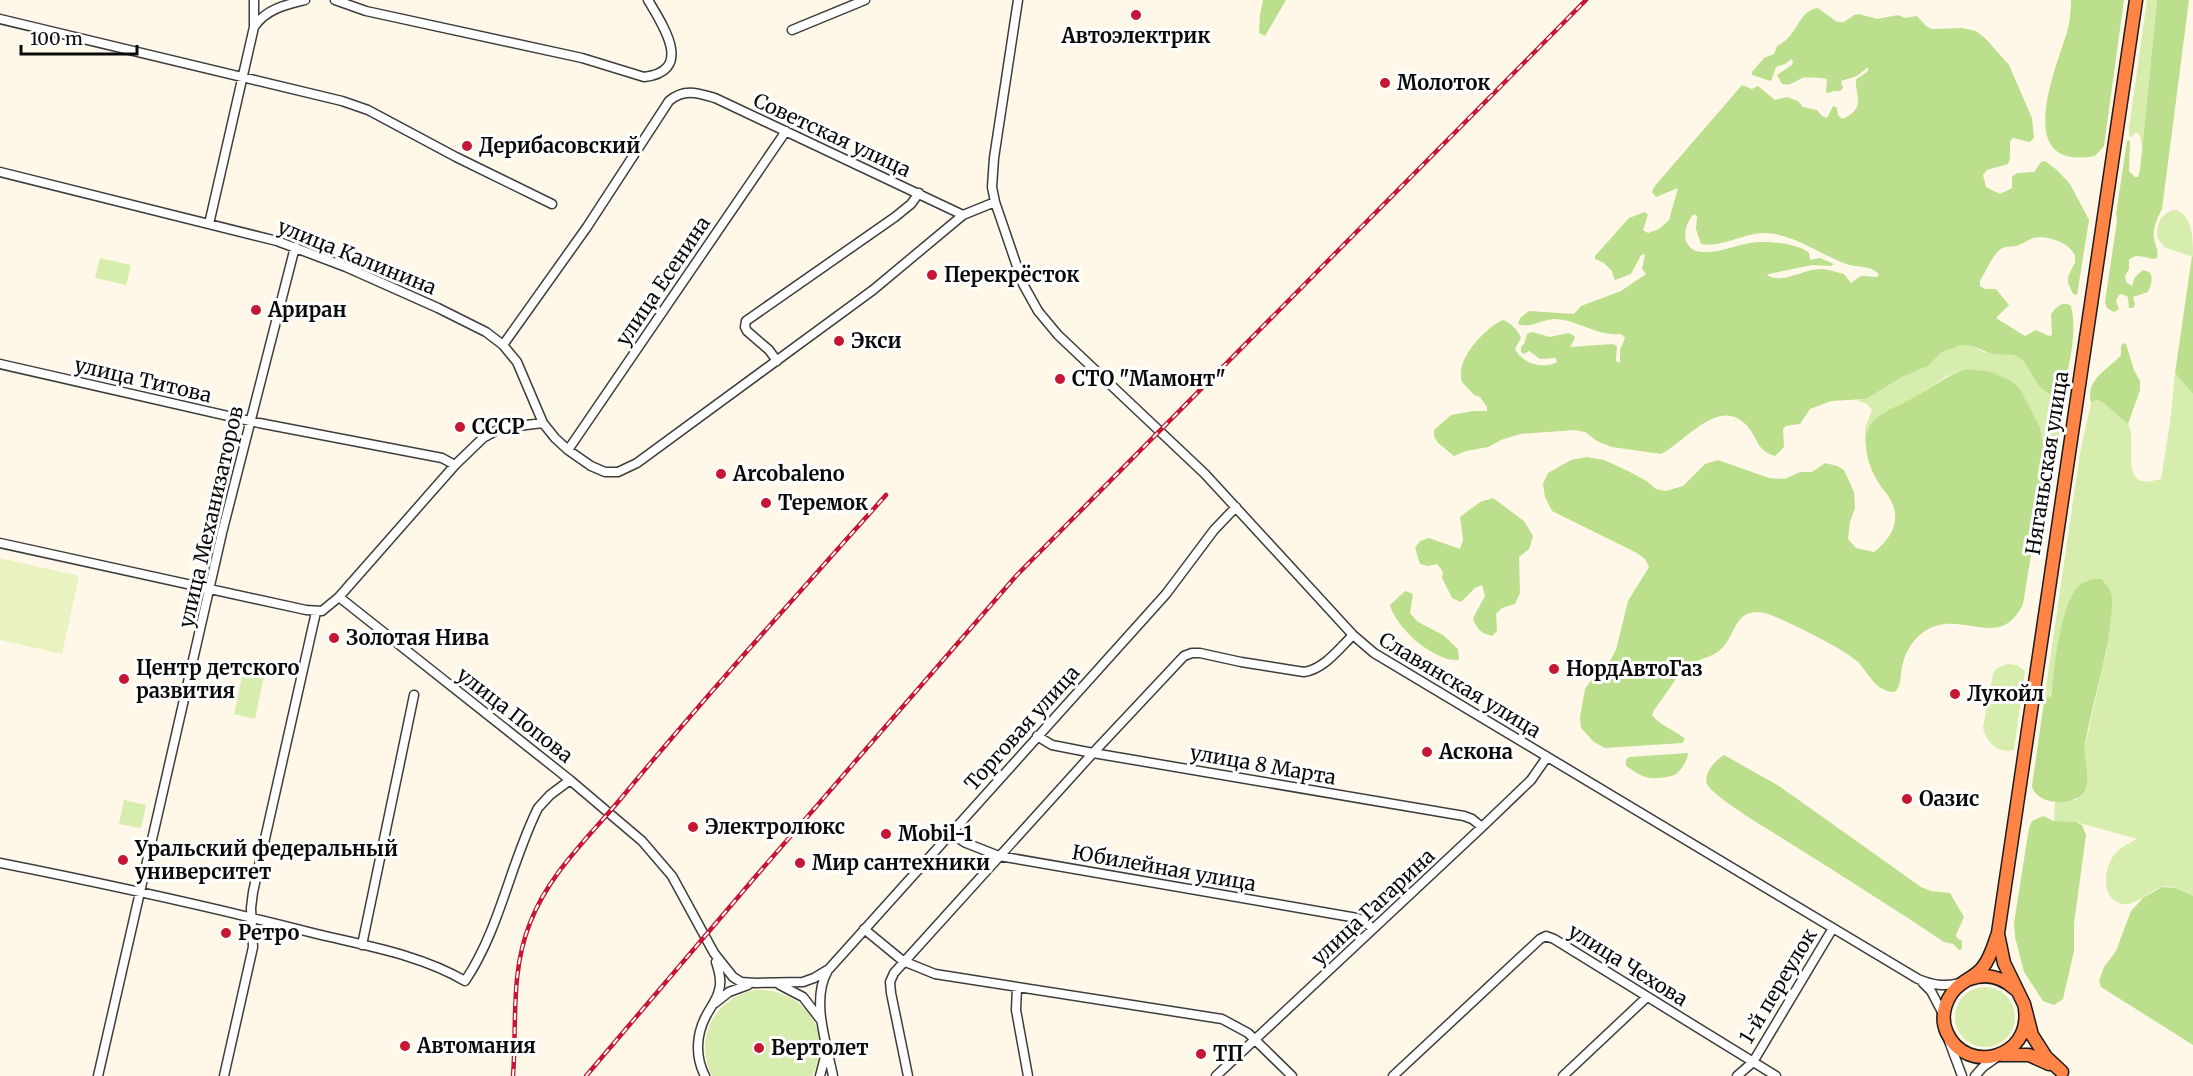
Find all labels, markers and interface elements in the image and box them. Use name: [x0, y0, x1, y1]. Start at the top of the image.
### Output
marker: Автоэлектрик: [1129, 8, 1143, 22]
scale bar: [21, 18, 136, 56]
place label: Автоэлектрик: [1060, 23, 1211, 48]
text: 100 m: [30, 27, 83, 50]
place label: Молоток: [1397, 70, 1491, 95]
marker: Молоток: [1378, 76, 1392, 90]
street label: Советская улица: [750, 87, 915, 182]
place label: Дерибасовский: [479, 133, 640, 158]
marker: Дерибасовский: [460, 139, 474, 153]
street label: улица Есенина: [610, 211, 715, 350]
street label: улица Калинина: [274, 213, 440, 300]
place label: Перекрёсток: [944, 262, 1080, 287]
marker: Перекрёсток: [925, 268, 939, 282]
place label: Ариран: [267, 297, 346, 322]
marker: Ариран: [249, 303, 263, 317]
place label: Экси: [851, 328, 902, 353]
marker: Экси: [832, 334, 846, 348]
street label: улица Титова: [72, 352, 214, 408]
place label: СТО "Мамонт": [1072, 366, 1226, 391]
street label: Няганьская улица: [2020, 369, 2073, 557]
marker: СТО "Мамонт": [1053, 372, 1067, 386]
street label: улица Механизаторов: [173, 403, 248, 630]
place label: СССР: [472, 414, 525, 439]
marker: СССР: [453, 420, 467, 434]
place label: Arcobaleno: [732, 461, 845, 486]
marker: Arcobaleno: [714, 467, 728, 481]
place label: Теремок: [778, 490, 869, 515]
marker: Теремок: [759, 496, 773, 510]
place label: Золотая Нива: [346, 625, 489, 650]
street label: Славянская улица: [1375, 626, 1546, 743]
marker: Золотая Нива: [327, 631, 341, 645]
place label: Центр детского развития: [136, 655, 300, 703]
place label: НордАвтоГаз: [1566, 656, 1703, 681]
street label: Торговая улица: [959, 660, 1085, 795]
street label: улица Попова: [452, 662, 579, 768]
marker: НордАвтоГаз: [1547, 662, 1561, 676]
marker: Центр детского развития: [117, 672, 131, 686]
place label: Лукойл: [1967, 681, 2044, 706]
marker: Лукойл: [1948, 687, 1962, 701]
street label: улица 8 Марта: [1188, 739, 1338, 790]
place label: Аскона: [1438, 739, 1513, 764]
marker: Аскона: [1420, 745, 1434, 759]
place label: Оазис: [1919, 786, 1979, 811]
marker: Оазис: [1900, 792, 1914, 806]
place label: Электролюкс: [705, 814, 845, 839]
marker: Электролюкс: [686, 820, 700, 834]
place label: Mobil-1: [898, 821, 973, 846]
marker: Mobil-1: [879, 827, 893, 841]
place label: Уральский федеральный университет: [134, 836, 398, 884]
street label: Юбилейная улица: [1070, 839, 1258, 896]
street label: улица Гагарина: [1306, 843, 1440, 970]
place label: Мир сантехники: [812, 850, 990, 875]
marker: Уральский федеральный университет: [116, 853, 130, 867]
marker: Мир сантехники: [793, 856, 807, 870]
street label: улица Чехова: [1564, 918, 1693, 1011]
place label: Ретро: [238, 920, 299, 945]
street label: 1-й переулок: [1733, 923, 1822, 1048]
marker: Ретро: [219, 926, 233, 940]
place label: Автомания: [416, 1033, 536, 1058]
place label: Вертолет: [771, 1035, 868, 1060]
marker: Автомания: [398, 1039, 412, 1053]
marker: Вертолет: [752, 1041, 766, 1055]
place label: ТП: [1213, 1041, 1244, 1066]
marker: ТП: [1194, 1047, 1208, 1061]

